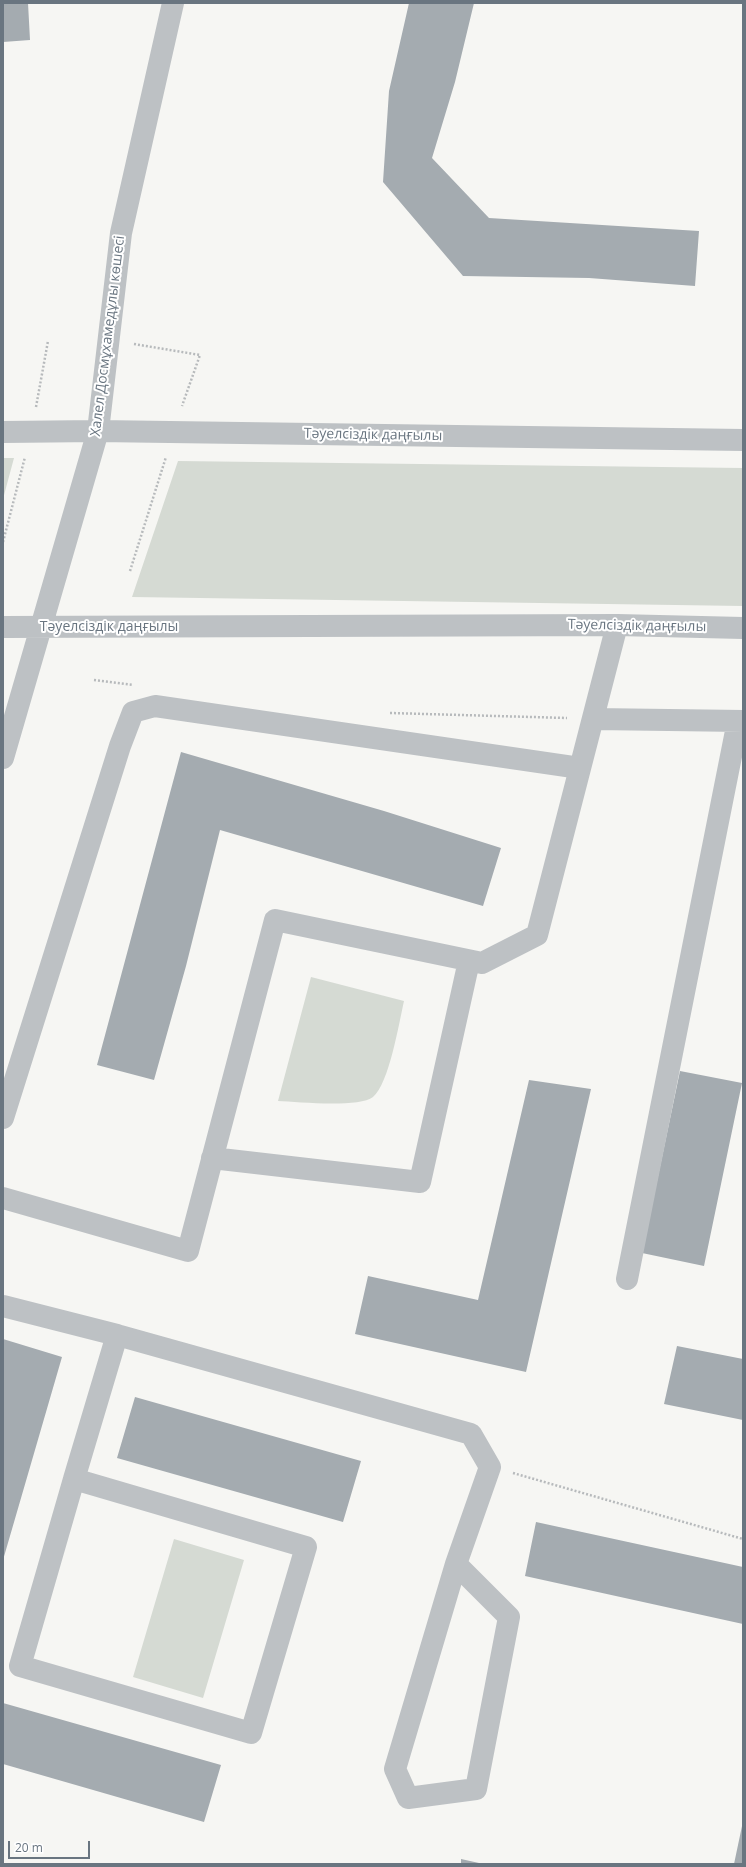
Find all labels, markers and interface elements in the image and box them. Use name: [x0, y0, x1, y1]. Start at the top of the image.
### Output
street label: Халел Досмұхамедұлы көшесі: [87, 235, 129, 437]
street label: Тәуелсіздік даңғылы: [304, 425, 442, 445]
street label: Тәуелсіздік даңғылы: [568, 616, 706, 636]
street label: Тәуелсіздік даңғылы: [40, 619, 178, 635]
scale bar: [10, 1833, 92, 1859]
text: 20 m: [15, 1839, 43, 1856]

